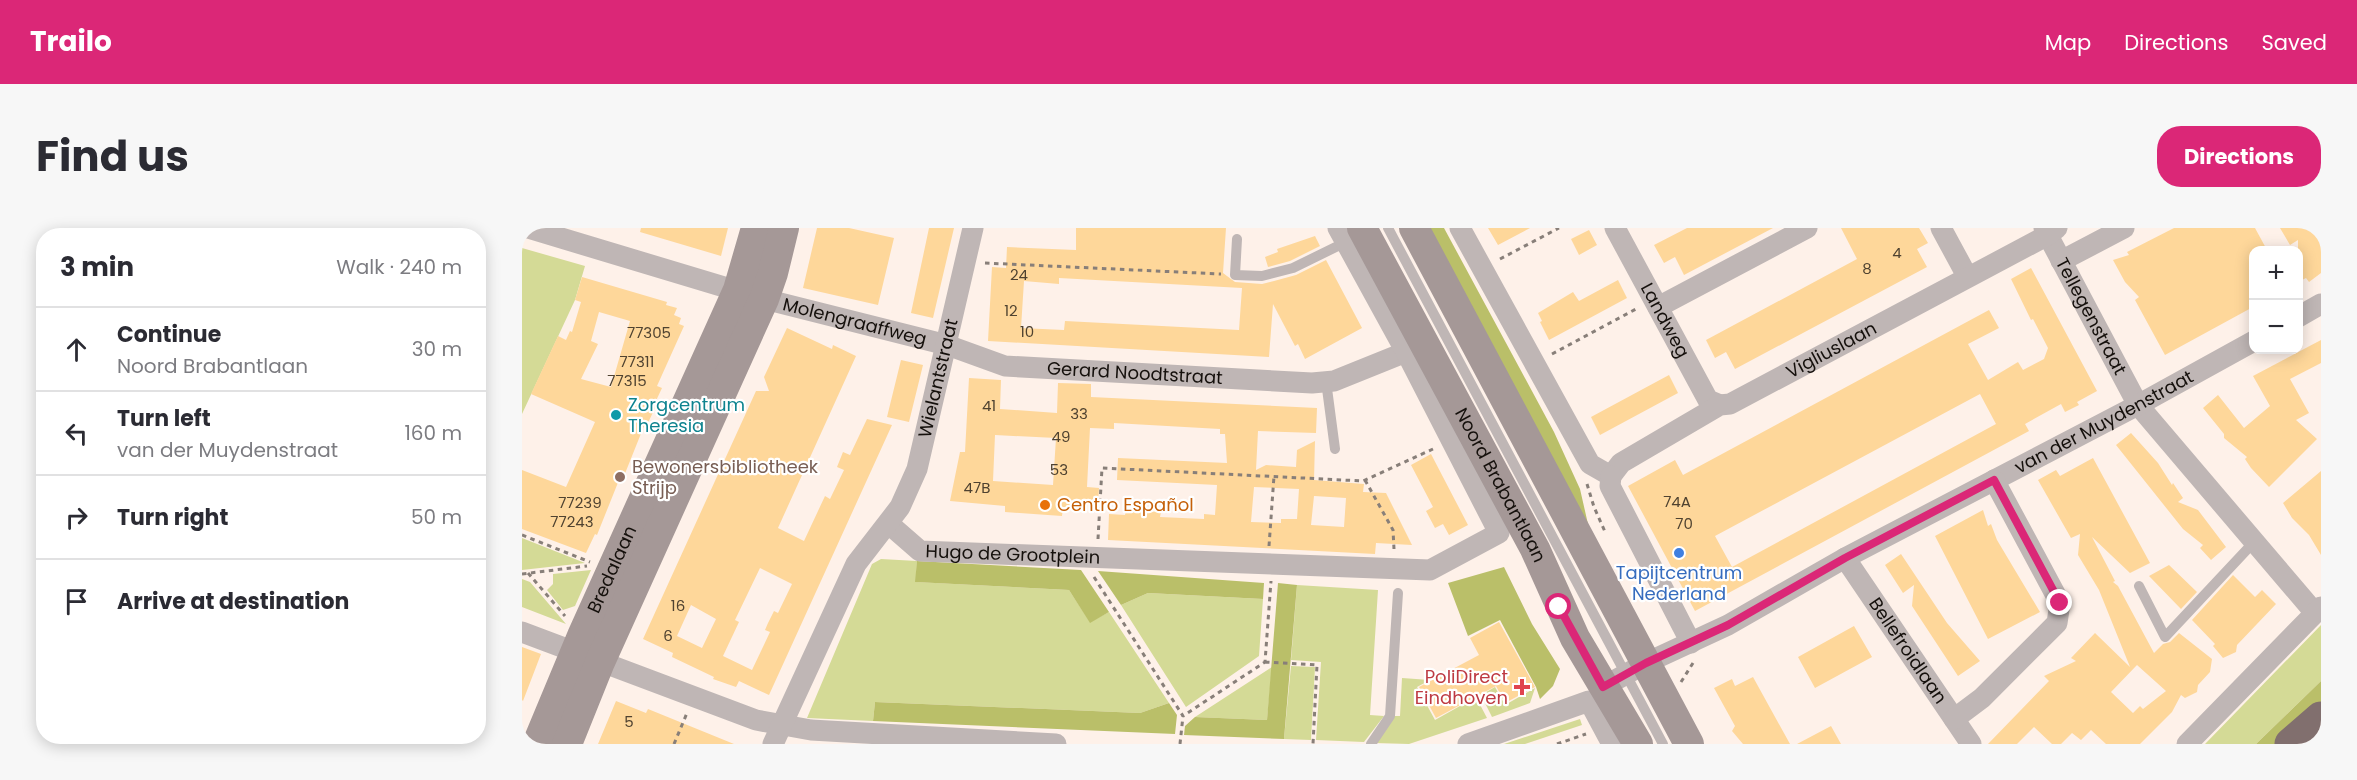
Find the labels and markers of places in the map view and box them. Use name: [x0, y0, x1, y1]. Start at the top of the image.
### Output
place label: Zorgcentrum Theresia: [628, 392, 745, 438]
marker: Zorgcentrum Theresia: [609, 408, 623, 422]
place label: Bewonersbibliotheek Strijp: [632, 454, 819, 500]
marker: Bewonersbibliotheek Strijp: [613, 470, 627, 484]
place label: Centro Español: [1057, 492, 1194, 517]
marker: Centro Español: [1038, 498, 1052, 512]
marker: Tapijtcentrum Nederland: [1672, 546, 1686, 560]
place label: Tapijtcentrum Nederland: [1616, 560, 1742, 606]
place label: PoliDirect Eindhoven: [1415, 664, 1508, 710]
marker: PoliDirect Eindhoven: [1513, 678, 1531, 696]

